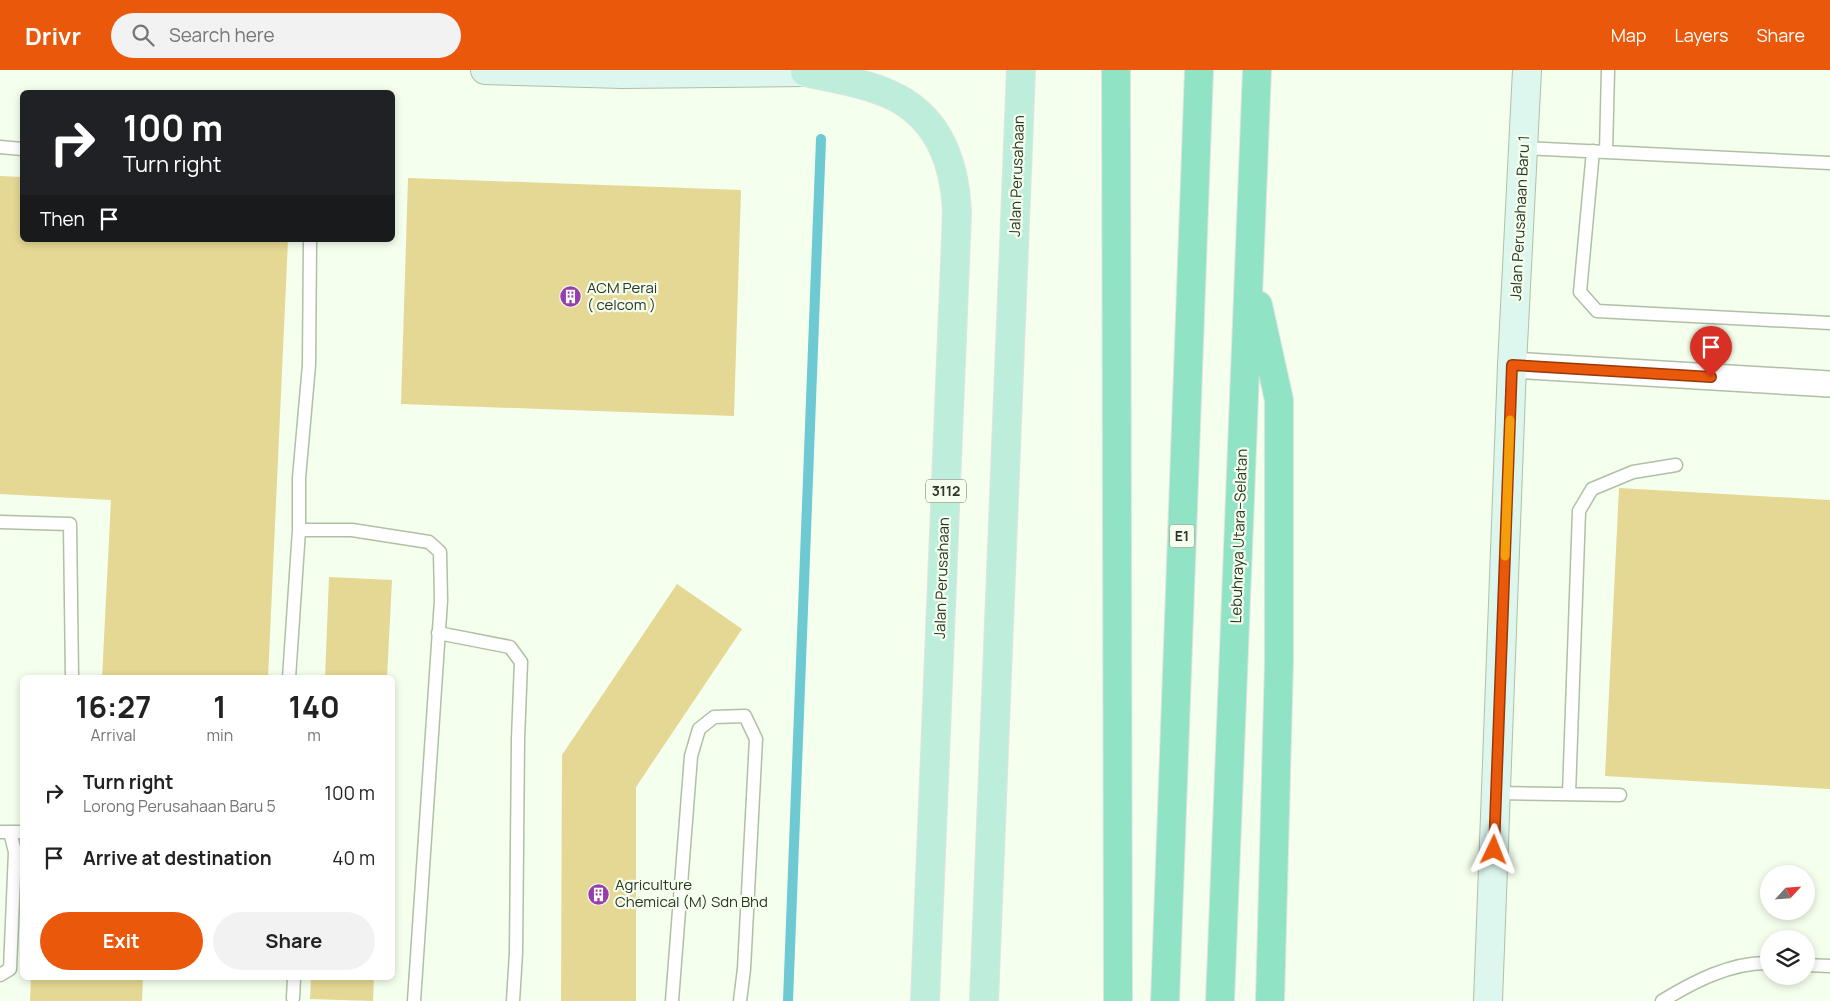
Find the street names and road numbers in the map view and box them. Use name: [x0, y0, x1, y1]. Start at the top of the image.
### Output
street label: Jalan Perusahaan: [1004, 115, 1029, 237]
street label: Jalan Perusahaan Baru 1: [1505, 135, 1534, 301]
street label: Lebuhraya Utara–Selatan: [1225, 448, 1252, 624]
road number: 3112: [926, 480, 966, 502]
street label: Jalan Perusahaan: [929, 517, 954, 639]
road number: E1: [1170, 524, 1194, 548]

